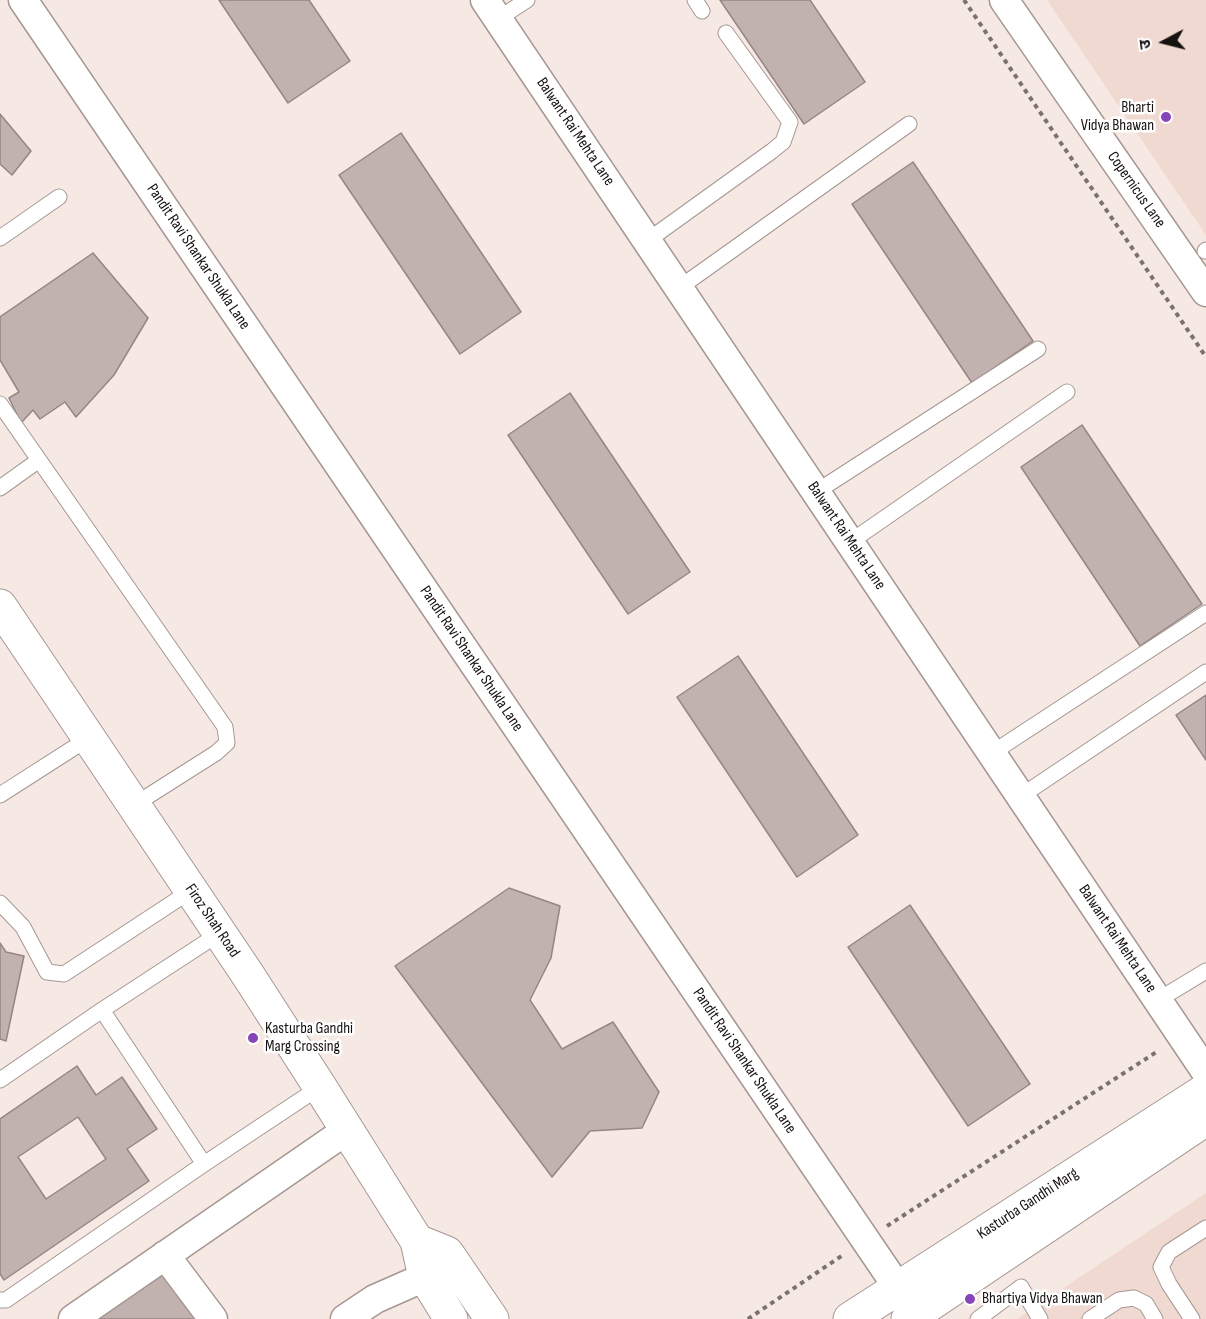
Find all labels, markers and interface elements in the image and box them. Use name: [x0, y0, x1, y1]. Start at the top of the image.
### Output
north arrow: [1134, 12, 1194, 72]
text: उ: [1136, 38, 1156, 50]
street label: Balwant Rai Mehta Lane: [532, 74, 618, 190]
place label: Bharti Vidya Bhawan: [1081, 98, 1154, 136]
marker: Bharti Vidya Bhawan: [1159, 110, 1173, 124]
street label: Copernicus Lane: [1103, 148, 1169, 232]
street label: Pandit Ravi Shankar Shukla Lane: [142, 181, 254, 333]
street label: Balwant Rai Mehta Lane: [803, 478, 889, 594]
street label: Pandit Ravi Shankar Shukla Lane: [415, 583, 527, 735]
street label: Firoz Shah Road: [180, 881, 244, 961]
street label: Balwant Rai Mehta Lane: [1074, 881, 1160, 997]
street label: Pandit Ravi Shankar Shukla Lane: [688, 985, 800, 1137]
place label: Kasturba Gandhi Marg Crossing: [265, 1019, 353, 1057]
marker: Kasturba Gandhi Marg Crossing: [246, 1031, 260, 1045]
street label: Kasturba Gandhi Marg: [974, 1164, 1082, 1244]
place label: Bhartiya Vidya Bhawan: [982, 1289, 1103, 1309]
marker: Bhartiya Vidya Bhawan: [963, 1292, 977, 1306]

